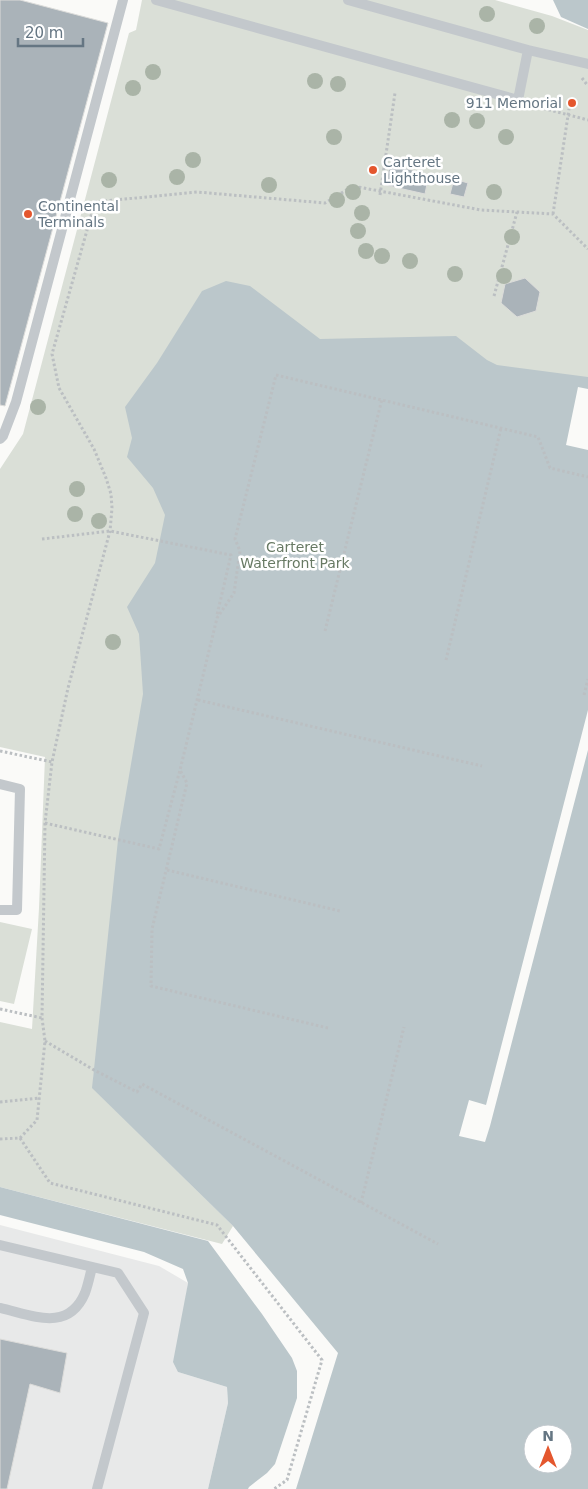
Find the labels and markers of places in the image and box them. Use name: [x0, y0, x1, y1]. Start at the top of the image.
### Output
place label: 911 Memorial: [466, 95, 562, 111]
marker: 911 Memorial: [566, 97, 578, 109]
place label: Carteret Lighthouse: [383, 154, 460, 186]
marker: Carteret Lighthouse: [367, 164, 379, 176]
place label: Continental Terminals: [37, 198, 119, 230]
marker: Continental Terminals: [22, 208, 34, 220]

